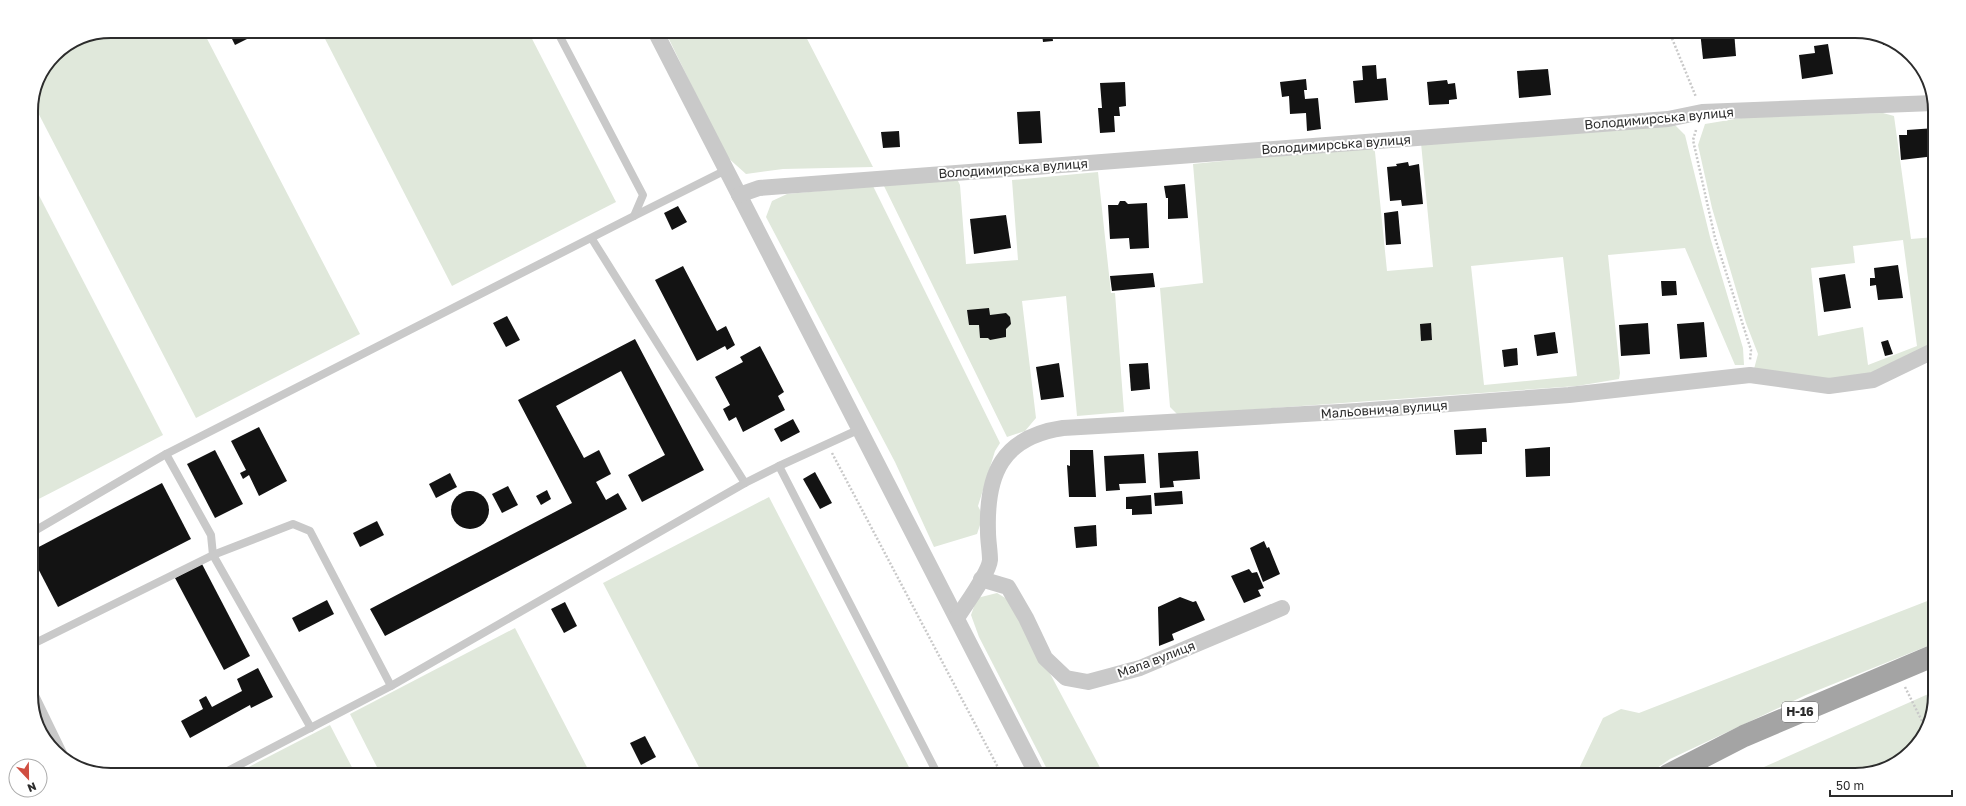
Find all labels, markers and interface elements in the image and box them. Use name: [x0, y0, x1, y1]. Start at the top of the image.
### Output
street label: Володимирська вулиця: [1584, 104, 1734, 132]
street label: Володимирська вулиця: [1261, 131, 1411, 157]
street label: Володимирська вулиця: [938, 155, 1088, 181]
street label: Мальовнича вулиця: [1320, 397, 1448, 421]
street label: Мала вулиця: [1115, 637, 1197, 681]
road number: Н-16: [1782, 702, 1818, 722]
north arrow: [8, 758, 48, 798]
scale bar: [1830, 772, 1952, 798]
text: 50 m: [1836, 778, 1864, 793]
text: N: [26, 780, 38, 795]

